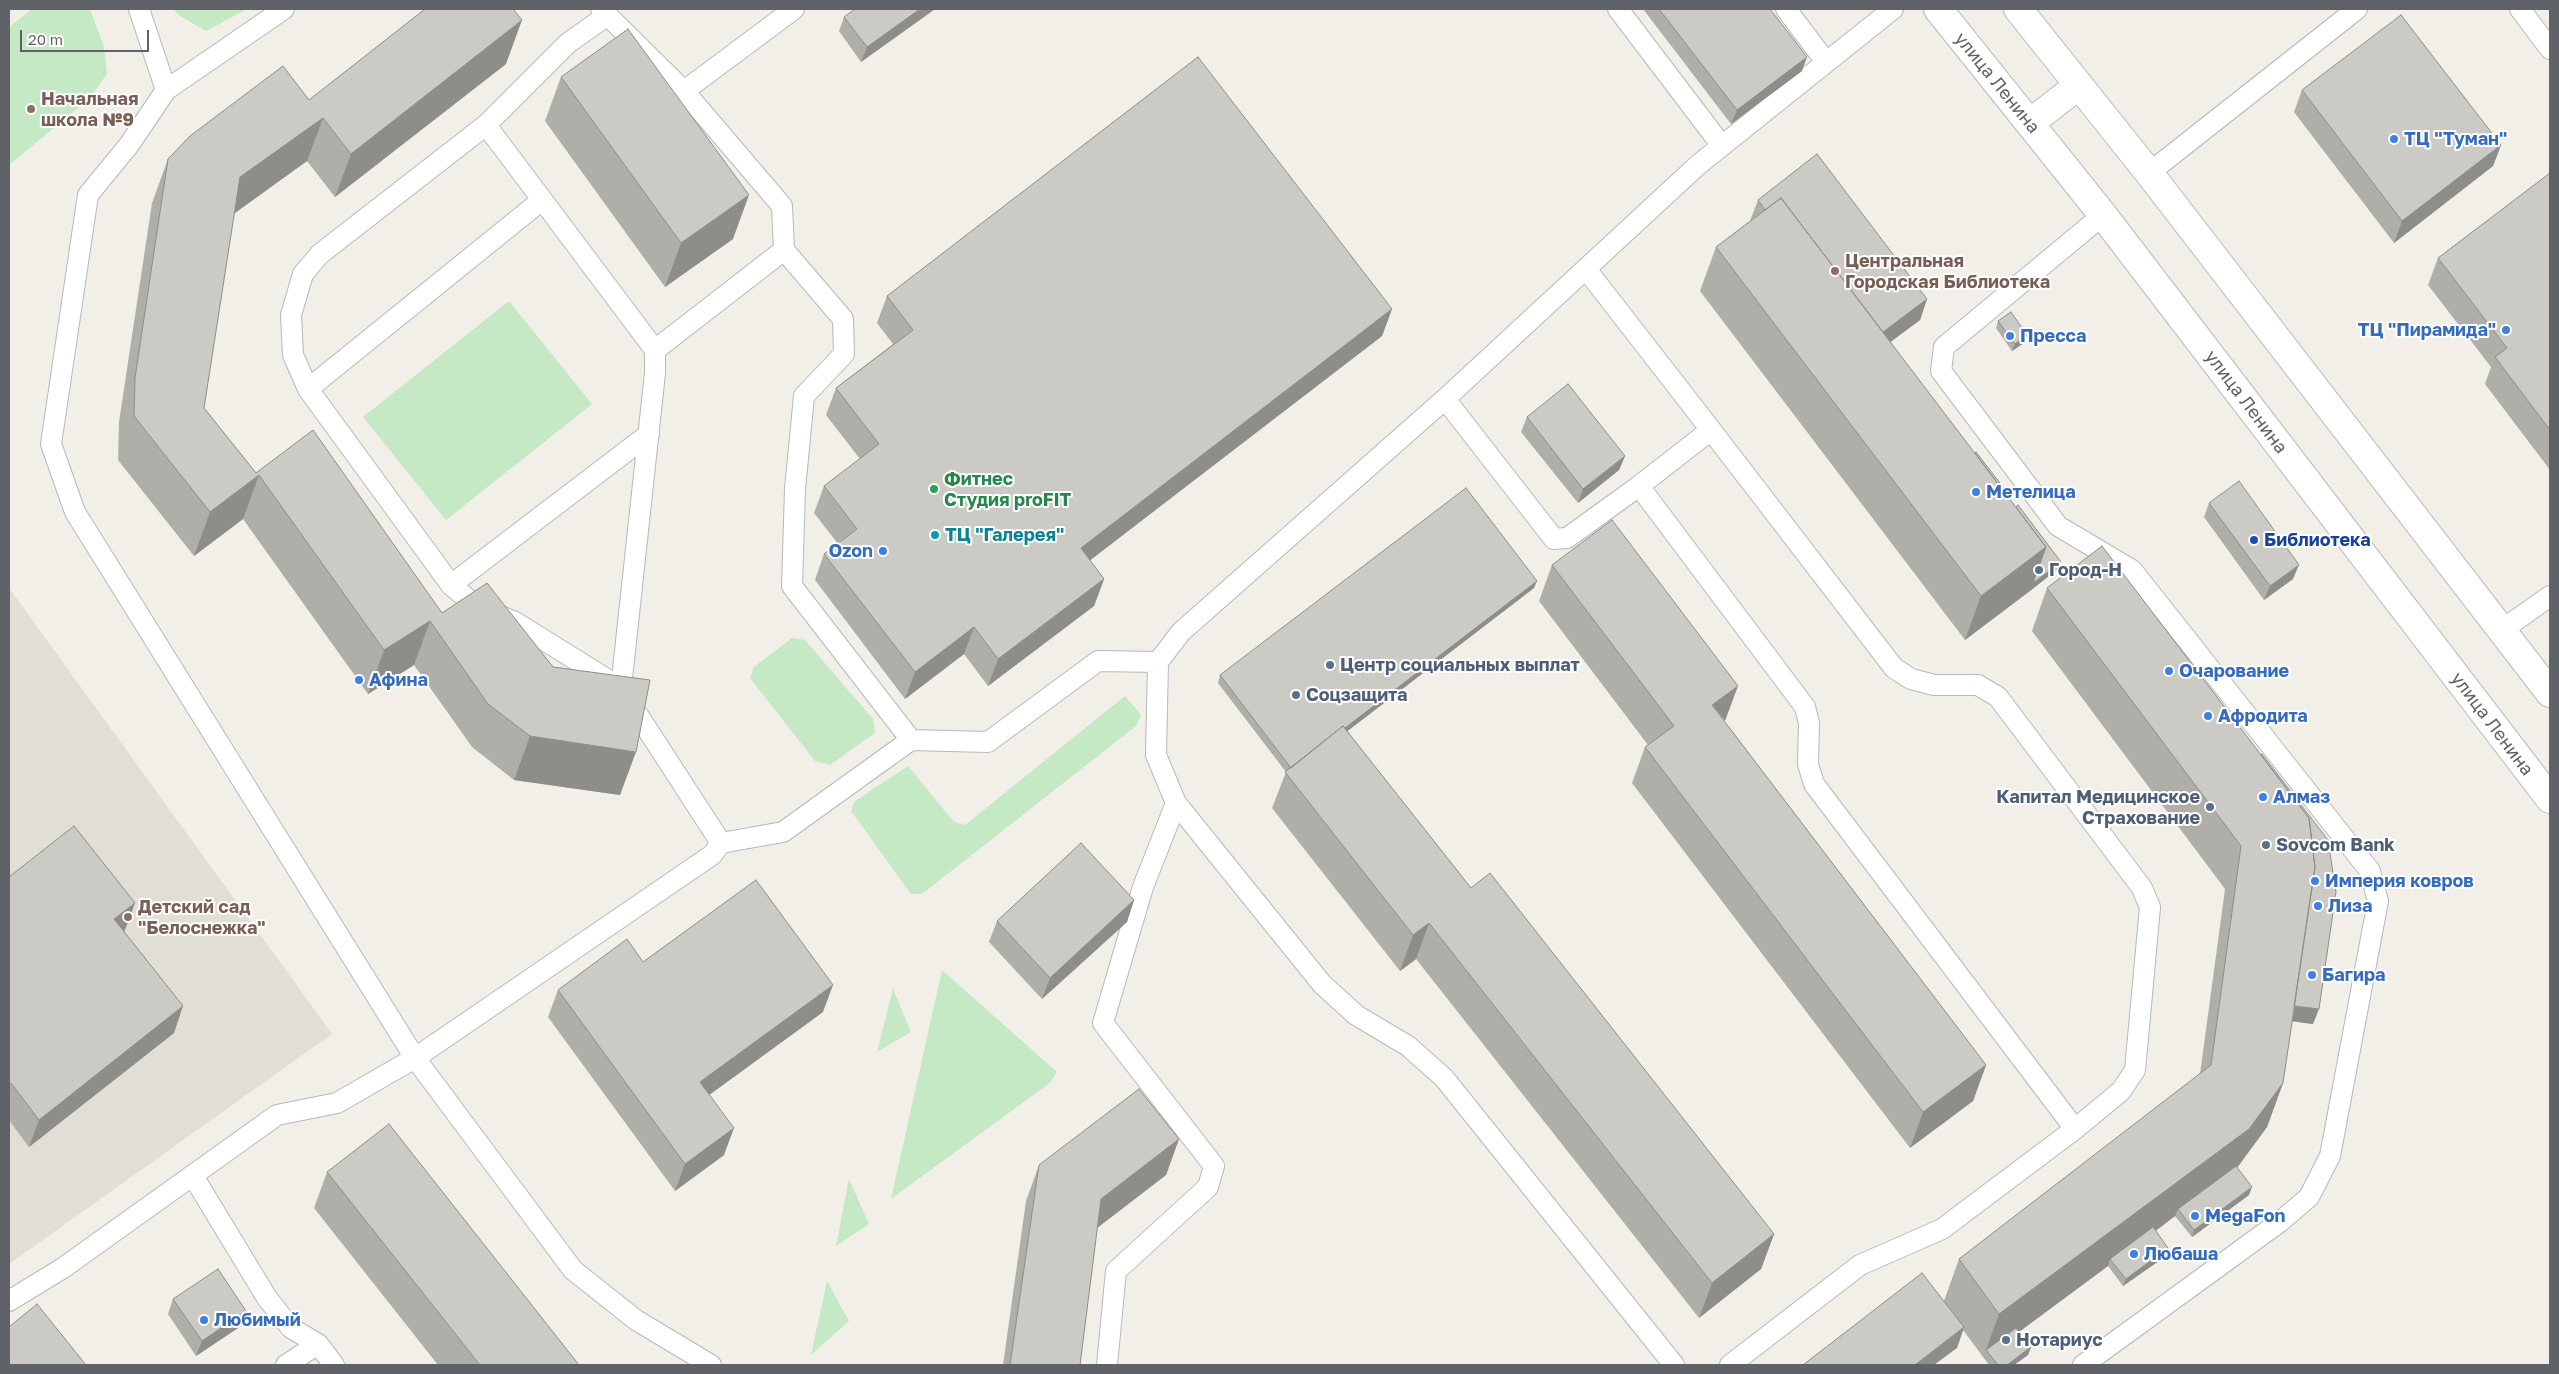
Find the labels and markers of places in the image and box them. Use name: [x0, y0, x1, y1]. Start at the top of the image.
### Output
place label: Начальная школа №9: [41, 88, 139, 130]
marker: Начальная школа №9: [25, 103, 37, 115]
place label: ТЦ "Туман": [2404, 128, 2507, 150]
marker: ТЦ "Туман": [2388, 133, 2400, 145]
place label: Центральная Городская Библиотека: [1845, 250, 2050, 292]
marker: Центральная Городская Библиотека: [1829, 265, 1841, 277]
place label: ТЦ "Пирамида": [2358, 319, 2496, 341]
marker: ТЦ "Пирамида": [2500, 324, 2512, 336]
place label: Пресса: [2020, 325, 2086, 347]
marker: Пресса: [2004, 330, 2016, 342]
place label: Фитнес Студия proFIT: [944, 468, 1071, 510]
place label: Метелица: [1986, 481, 2076, 503]
marker: Фитнес Студия proFIT: [928, 483, 940, 495]
marker: Метелица: [1970, 486, 1982, 498]
place label: ТЦ "Галерея": [945, 524, 1064, 546]
marker: ТЦ "Галерея": [929, 529, 941, 541]
place label: Библиотека: [2264, 529, 2371, 551]
marker: Библиотека: [2248, 534, 2260, 546]
place label: Ozon: [829, 540, 873, 562]
marker: Ozon: [877, 545, 889, 557]
place label: Город-Н: [2049, 559, 2122, 581]
marker: Город-Н: [2033, 564, 2045, 576]
place label: Центр социальных выплат: [1340, 654, 1580, 676]
marker: Центр социальных выплат: [1324, 659, 1336, 671]
place label: Очарование: [2179, 660, 2289, 682]
marker: Очарование: [2163, 665, 2175, 677]
place label: Афина: [369, 669, 428, 691]
marker: Афина: [353, 674, 365, 686]
place label: Соцзащита: [1306, 684, 1407, 706]
marker: Соцзащита: [1290, 689, 1302, 701]
place label: Афродита: [2218, 705, 2308, 727]
marker: Афродита: [2202, 710, 2214, 722]
place label: Капитал Медицинское Страхование: [1996, 786, 2200, 829]
place label: Алмаз: [2273, 786, 2330, 808]
marker: Алмаз: [2257, 791, 2269, 803]
marker: Капитал Медицинское Страхование: [2204, 801, 2216, 813]
place label: Sovcom Bank: [2276, 834, 2395, 856]
marker: Sovcom Bank: [2260, 839, 2272, 851]
place label: Империя ковров: [2325, 870, 2474, 892]
marker: Империя ковров: [2309, 875, 2321, 887]
place label: Лиза: [2328, 895, 2373, 917]
place label: Детский сад "Белоснежка": [138, 896, 266, 939]
marker: Лиза: [2312, 900, 2324, 912]
marker: Детский сад "Белоснежка": [122, 911, 134, 923]
place label: Багира: [2322, 964, 2385, 986]
marker: Багира: [2306, 969, 2318, 981]
place label: MegaFon: [2205, 1205, 2285, 1227]
marker: MegaFon: [2189, 1210, 2201, 1222]
place label: Любаша: [2144, 1243, 2218, 1265]
marker: Любаша: [2128, 1248, 2140, 1260]
place label: Любимый: [214, 1309, 301, 1331]
marker: Любимый: [198, 1314, 210, 1326]
place label: Нотариус: [2016, 1329, 2102, 1351]
marker: Нотариус: [2000, 1334, 2012, 1346]

